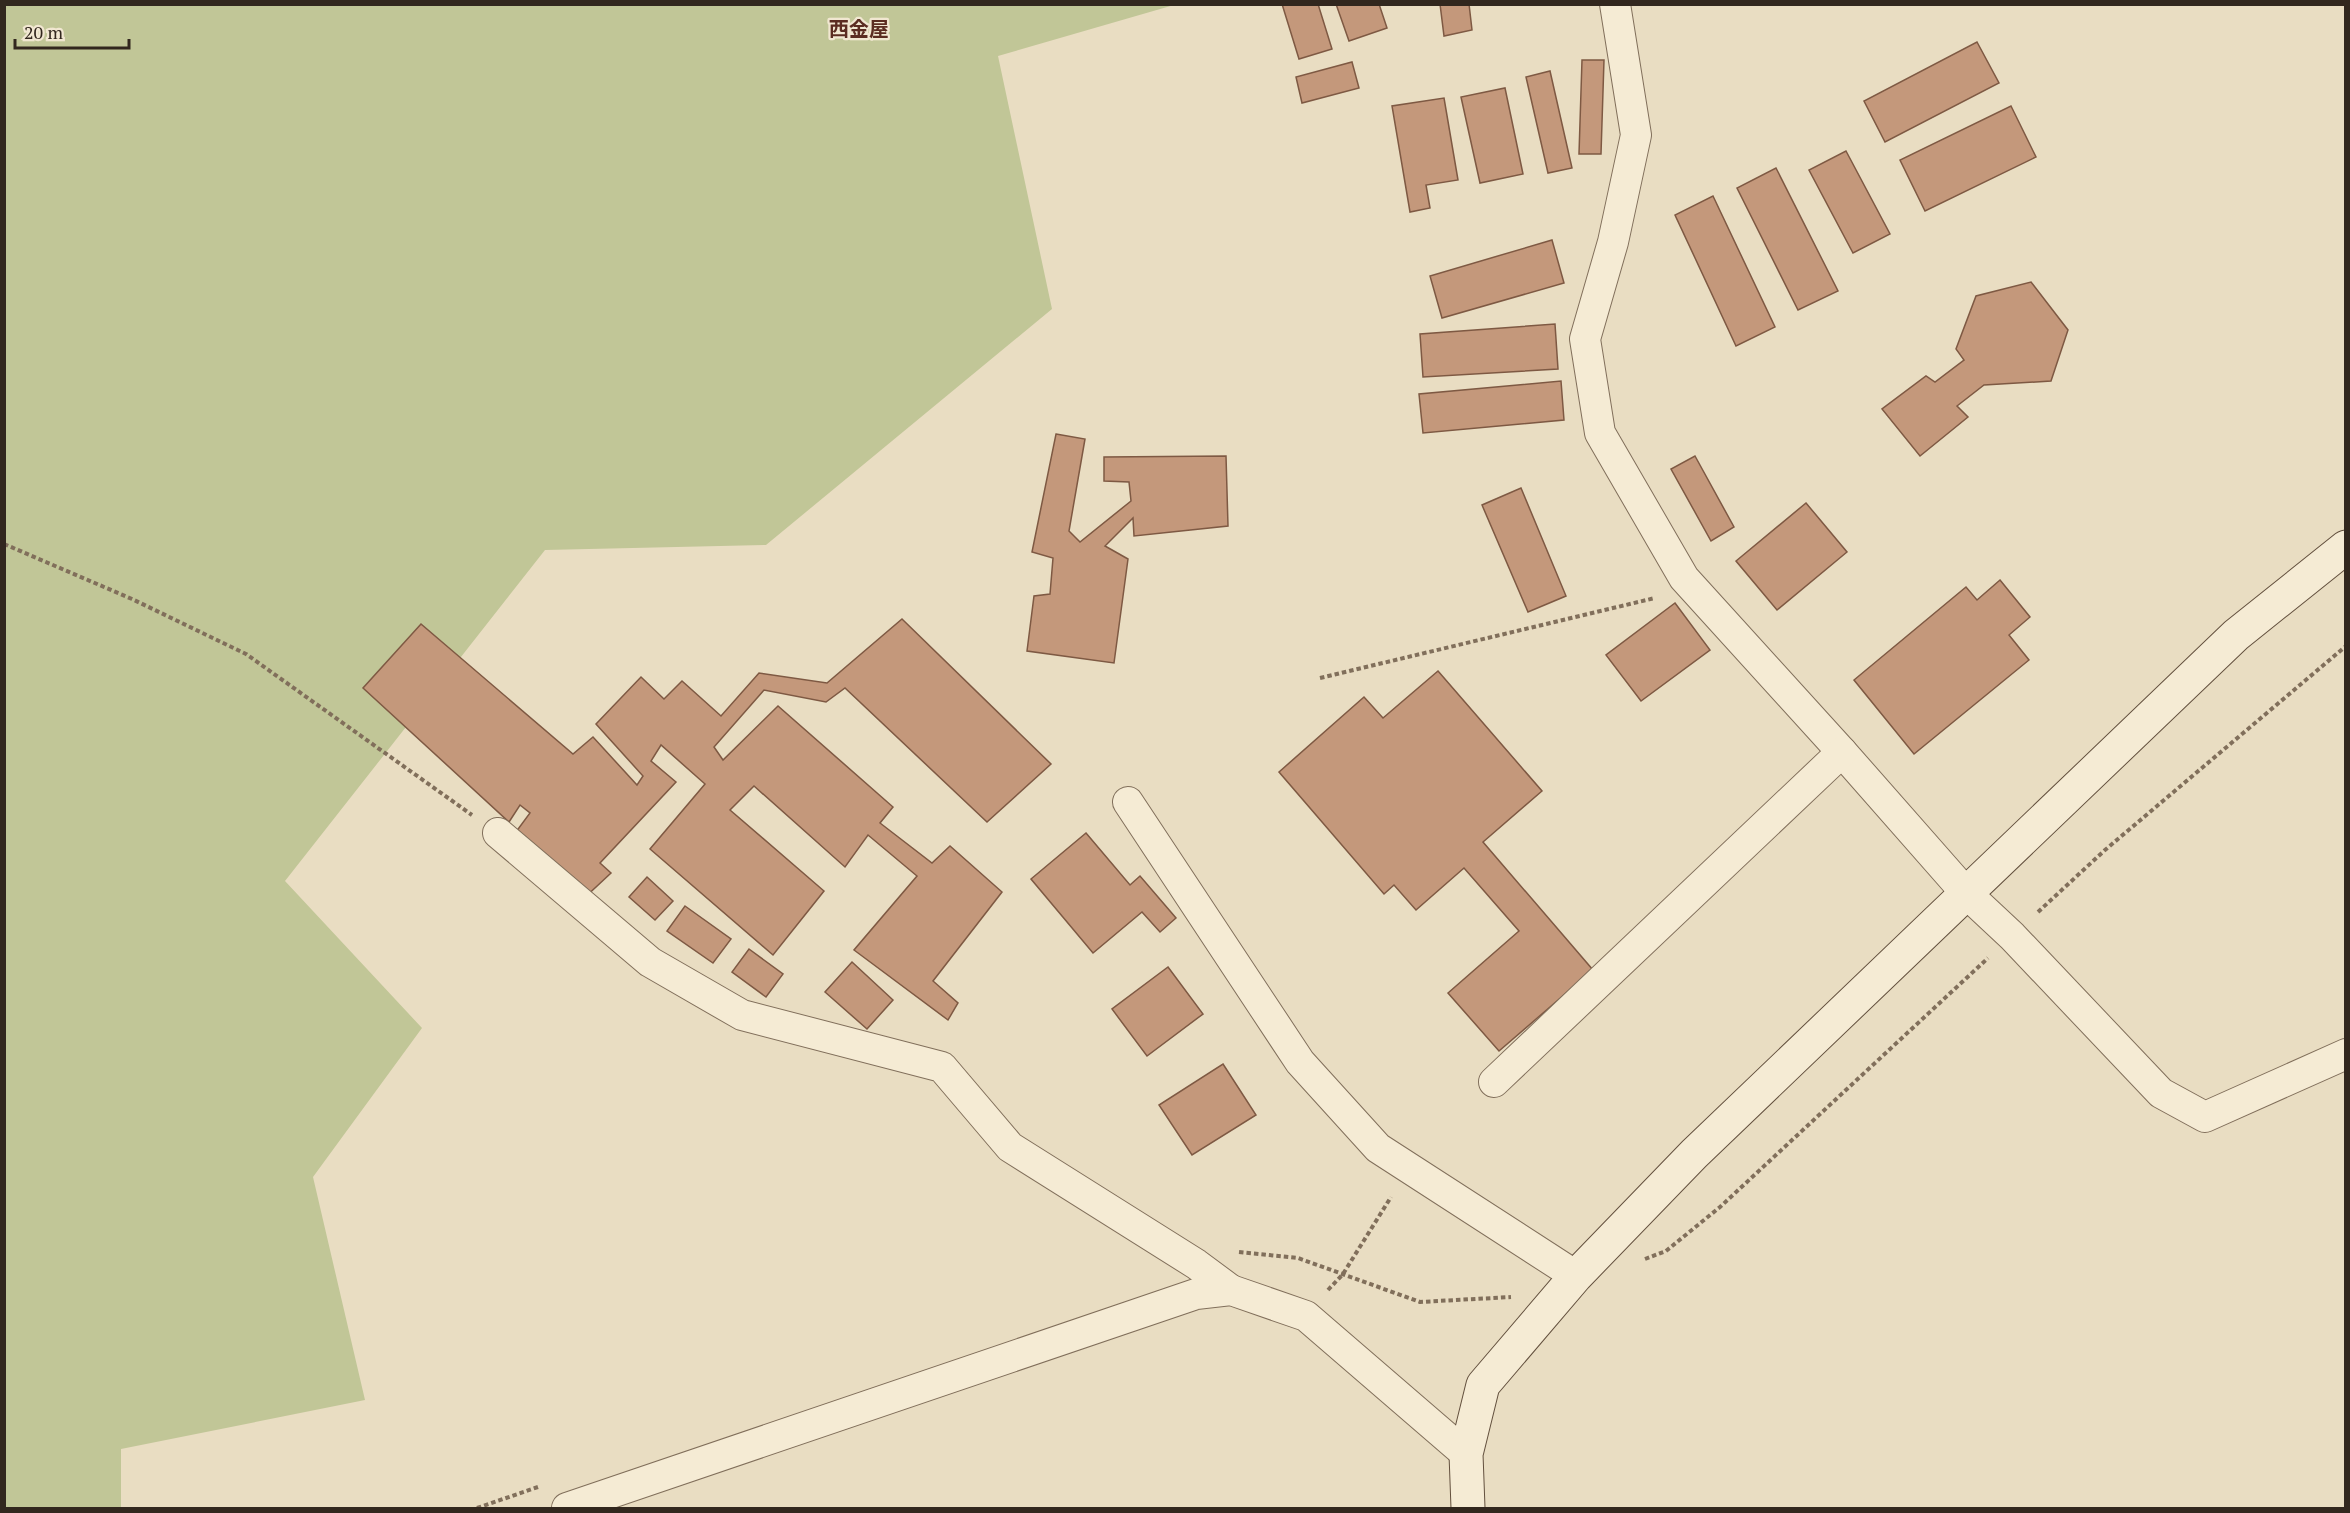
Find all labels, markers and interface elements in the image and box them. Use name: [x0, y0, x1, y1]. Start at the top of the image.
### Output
scale bar: [15, 12, 129, 50]
district label: 西金屋: [829, 15, 889, 42]
text: 20 m: [24, 20, 64, 44]

